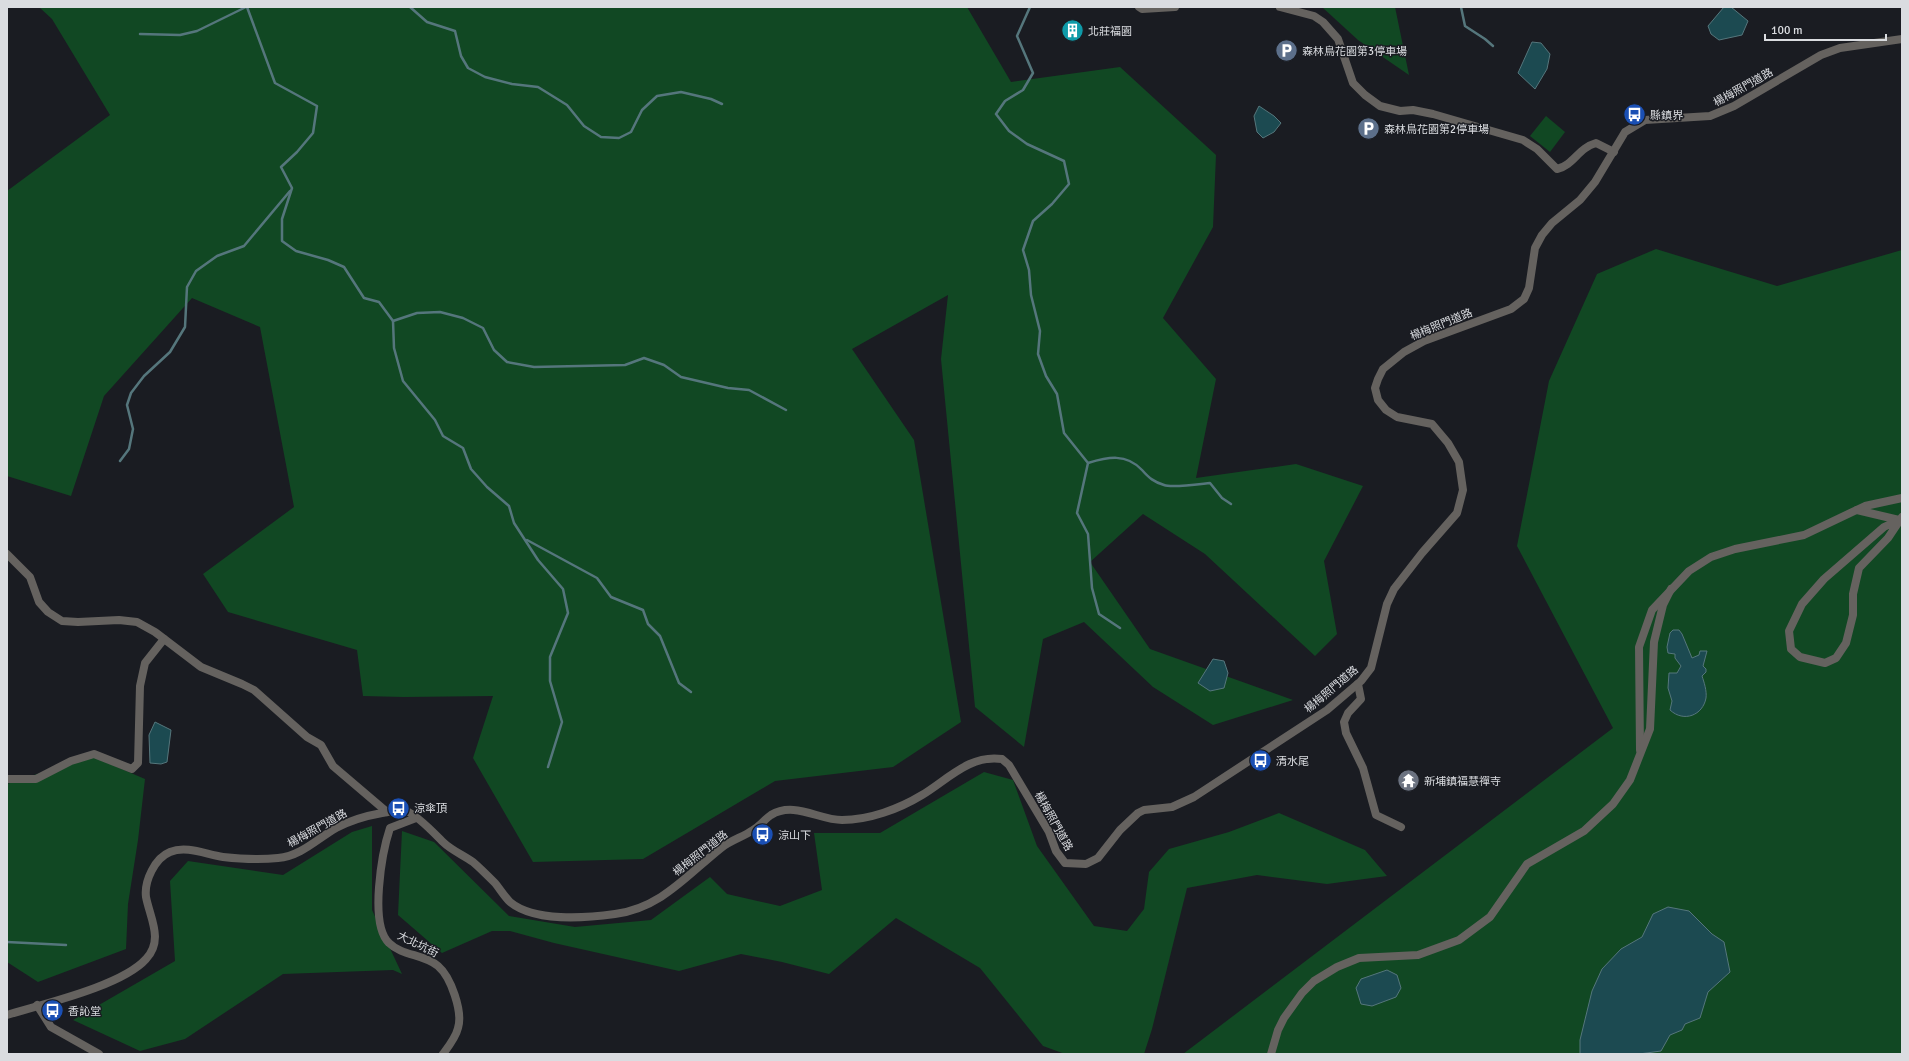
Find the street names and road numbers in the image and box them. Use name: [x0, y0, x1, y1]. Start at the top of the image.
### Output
street label: 楊梅照門道路: [1711, 66, 1775, 109]
street label: 楊梅照門道路: [1408, 306, 1474, 343]
street label: 楊梅照門道路: [1302, 663, 1361, 716]
street label: 楊梅照門道路: [1032, 789, 1075, 853]
street label: 楊梅照門道路: [285, 807, 349, 850]
street label: 楊梅照門道路: [670, 828, 730, 879]
street label: 大北坑街: [395, 929, 440, 960]

